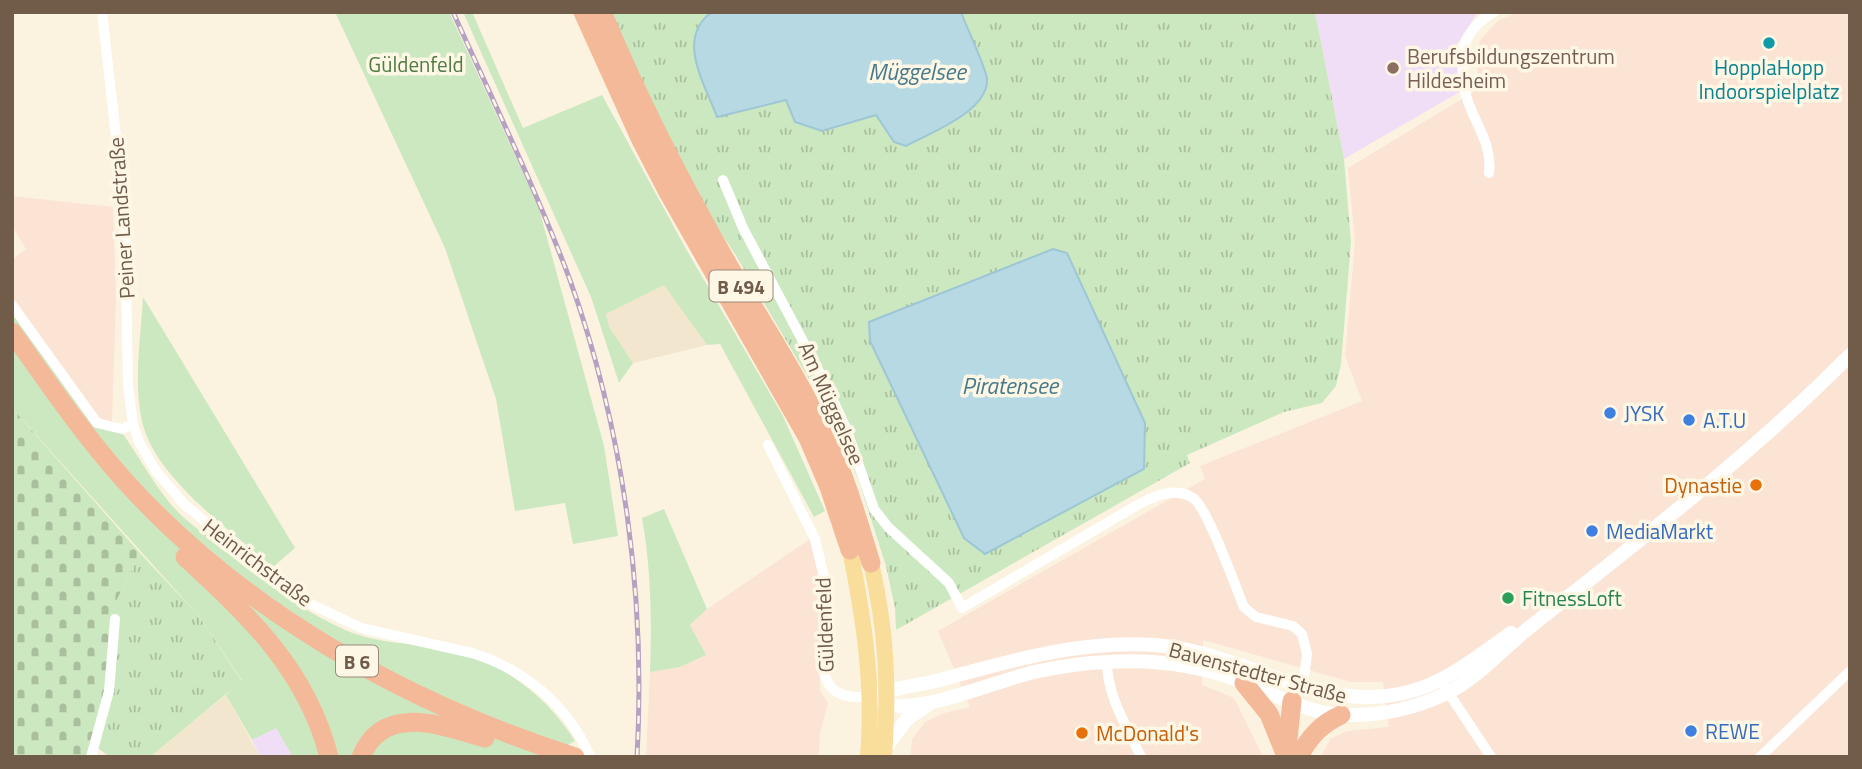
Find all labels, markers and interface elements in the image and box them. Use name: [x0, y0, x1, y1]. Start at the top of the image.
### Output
marker: HopplaHopp Indoorspielplatz: [1761, 35, 1777, 51]
place label: Berufsbildungszentrum Hildesheim: [1407, 40, 1615, 96]
park label: Güldenfeld: [368, 48, 464, 80]
place label: HopplaHopp Indoorspielplatz: [1698, 51, 1840, 107]
water label: Müggelsee: [868, 54, 967, 89]
marker: Berufsbildungszentrum Hildesheim: [1385, 60, 1401, 76]
street label: Peiner Landstraße: [99, 136, 143, 300]
road number: B 494: [710, 270, 772, 302]
street label: Am Müggelsee: [791, 336, 873, 470]
water label: Piratensee: [962, 368, 1060, 403]
place label: JYSK: [1624, 397, 1664, 429]
place label: A.T.U: [1703, 404, 1746, 436]
marker: JYSK: [1602, 405, 1618, 421]
marker: A.T.U: [1681, 412, 1697, 428]
place label: Dynastie: [1664, 469, 1742, 501]
marker: Dynastie: [1748, 477, 1764, 493]
street label: Heinrichstraße: [196, 510, 320, 614]
place label: MediaMarkt: [1606, 515, 1714, 547]
marker: MediaMarkt: [1584, 523, 1600, 539]
street label: Güldenfeld: [806, 577, 842, 673]
place label: FitnessLoft: [1522, 582, 1622, 614]
marker: FitnessLoft: [1500, 590, 1516, 606]
street label: Bavenstedter Straße: [1166, 633, 1350, 711]
road number: B 6: [336, 646, 378, 676]
place label: REWE: [1705, 715, 1760, 747]
place label: McDonald's: [1096, 717, 1199, 749]
marker: REWE: [1683, 723, 1699, 739]
marker: McDonald's: [1074, 725, 1090, 741]

